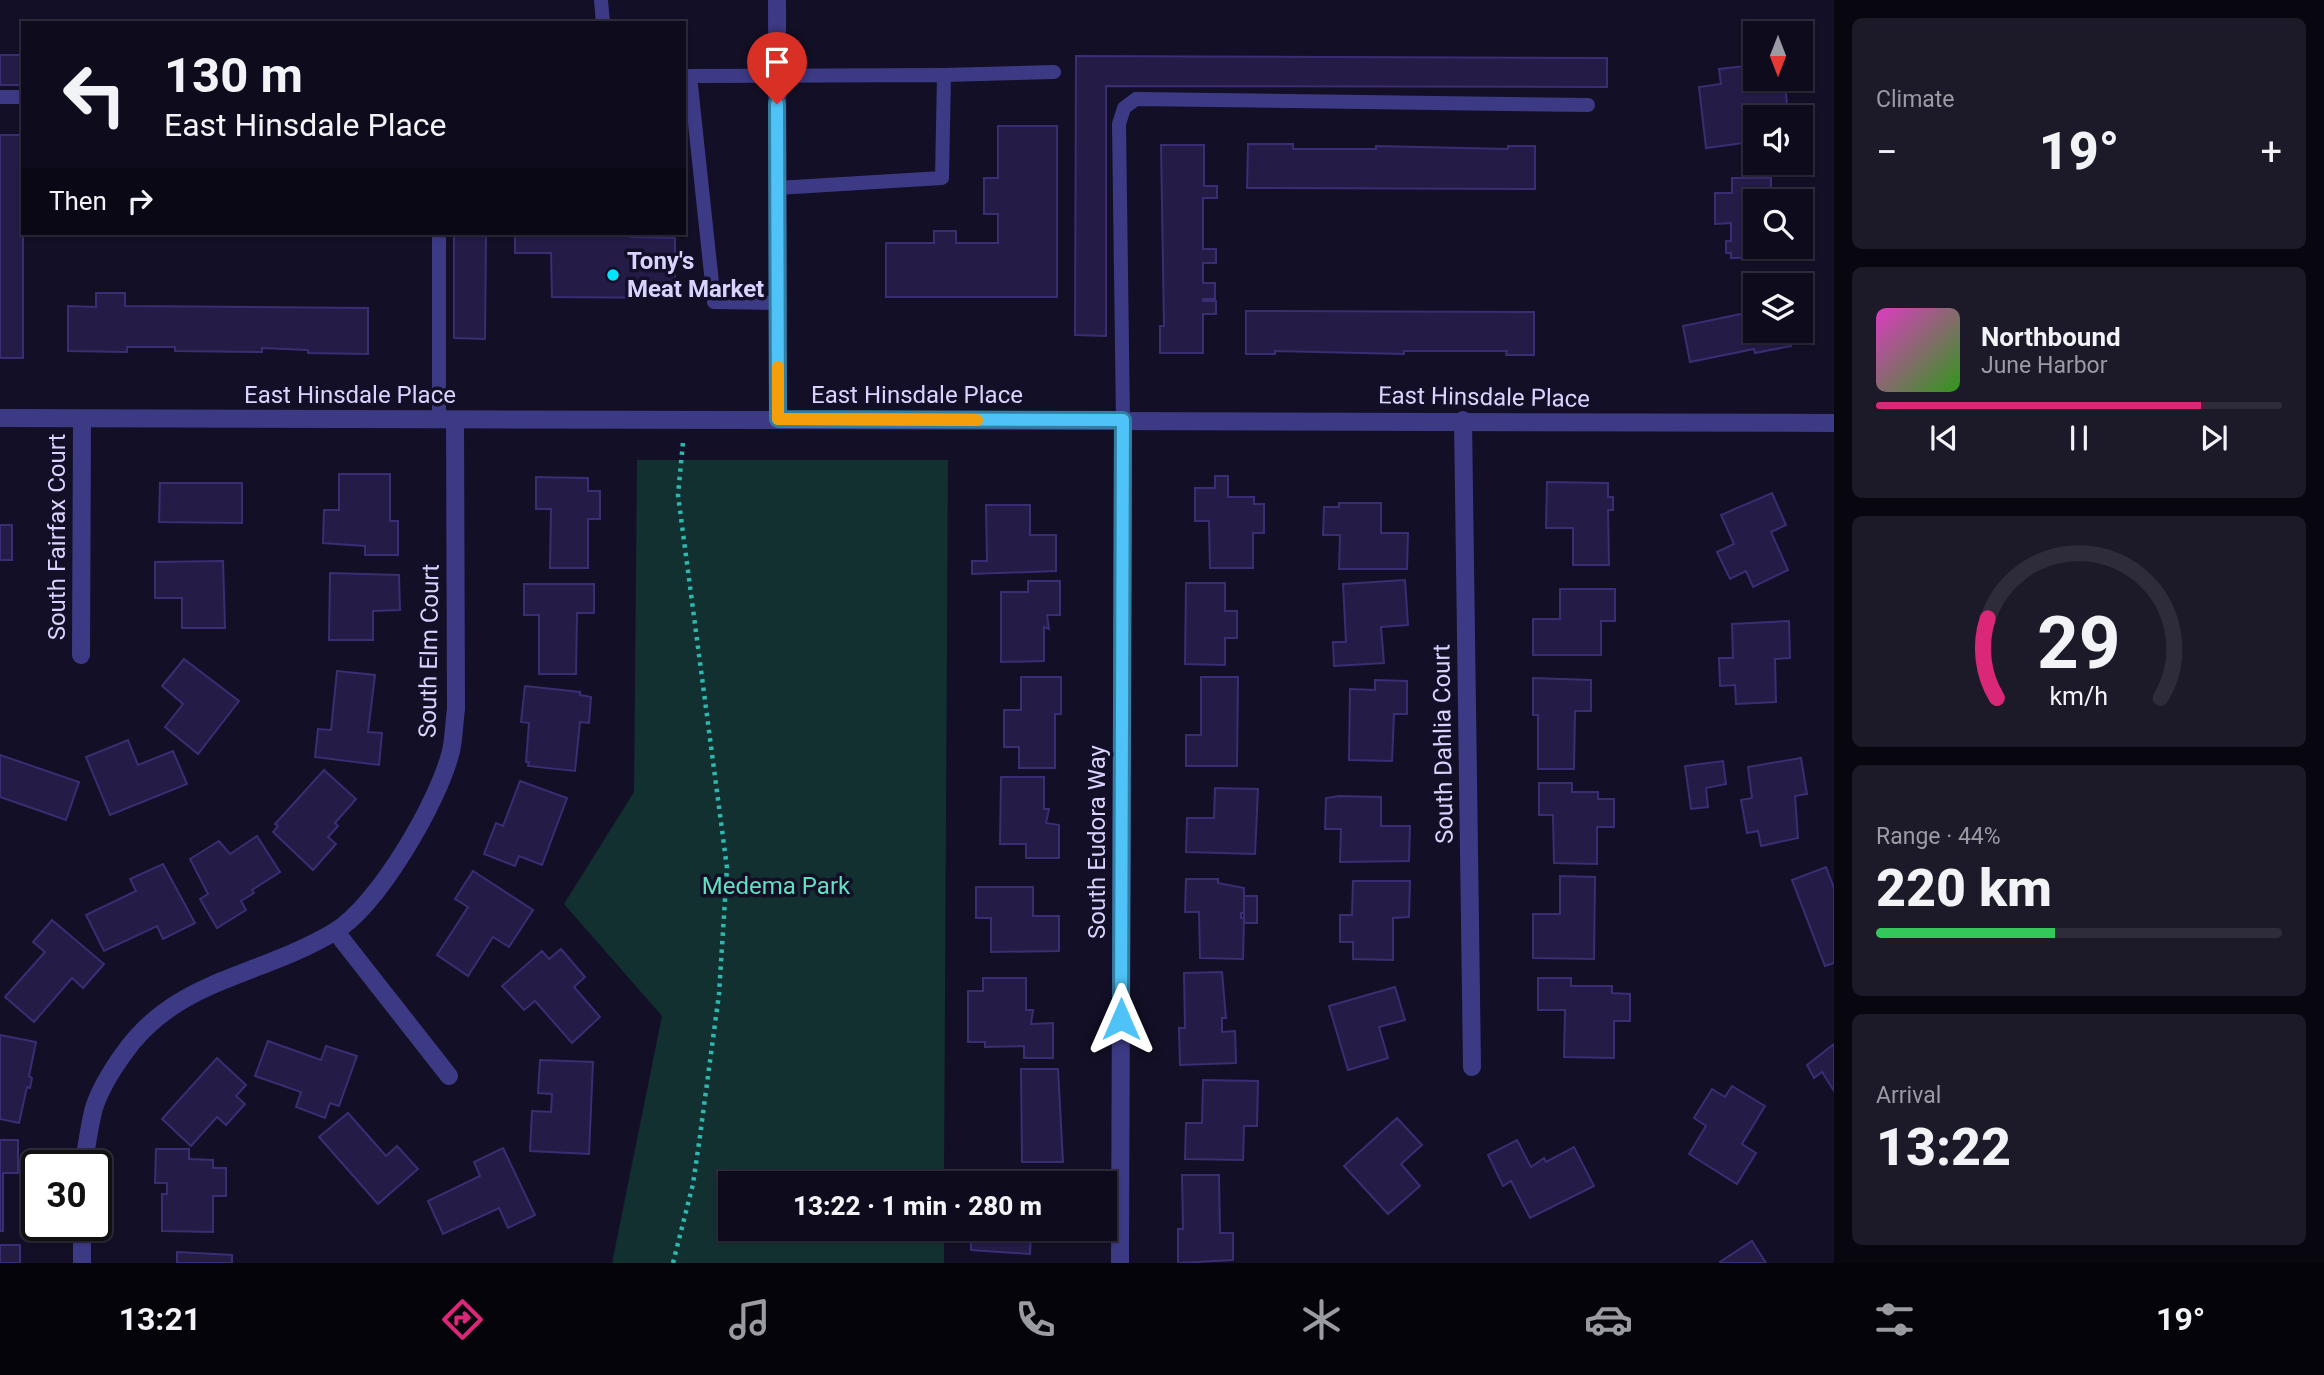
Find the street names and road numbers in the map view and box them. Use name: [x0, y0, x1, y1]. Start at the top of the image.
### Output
street label: East Hinsdale Place: [244, 381, 456, 409]
street label: East Hinsdale Place: [811, 381, 1023, 409]
street label: East Hinsdale Place: [1378, 381, 1590, 413]
street label: South Fairfax Court: [43, 434, 71, 640]
street label: South Elm Court: [413, 564, 445, 738]
street label: South Dahlia Court: [1427, 644, 1459, 844]
street label: South Eudora Way: [1083, 744, 1111, 939]

